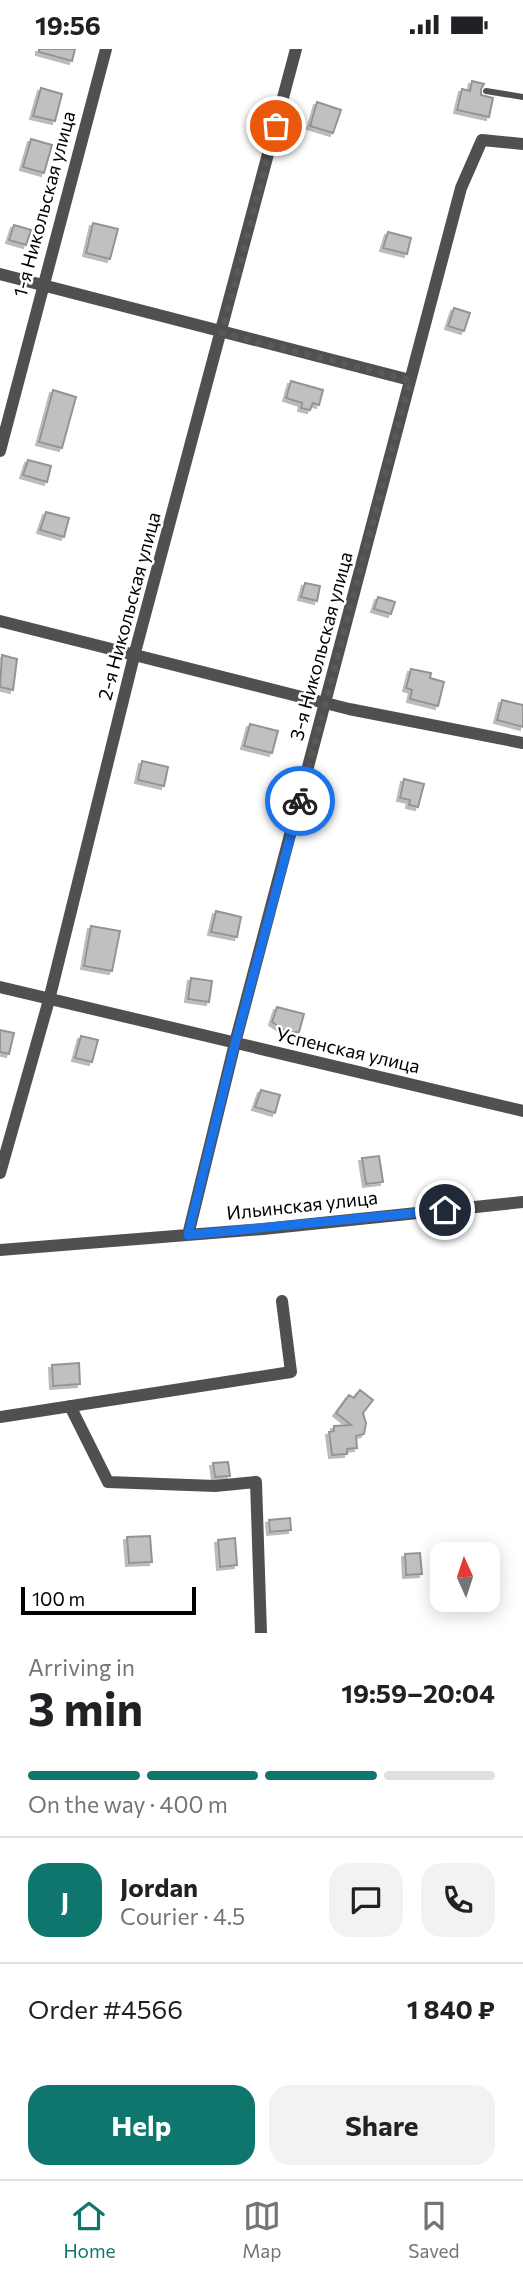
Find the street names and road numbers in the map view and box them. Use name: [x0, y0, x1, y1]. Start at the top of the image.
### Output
street label: 1-я Никольская улица: [8, 108, 79, 299]
street label: 2-я Никольская улица: [92, 509, 165, 703]
street label: 3-я Никольская улица: [284, 549, 357, 743]
street label: Успенская улица: [274, 1022, 422, 1077]
street label: Ильинская улица: [225, 1185, 379, 1224]

